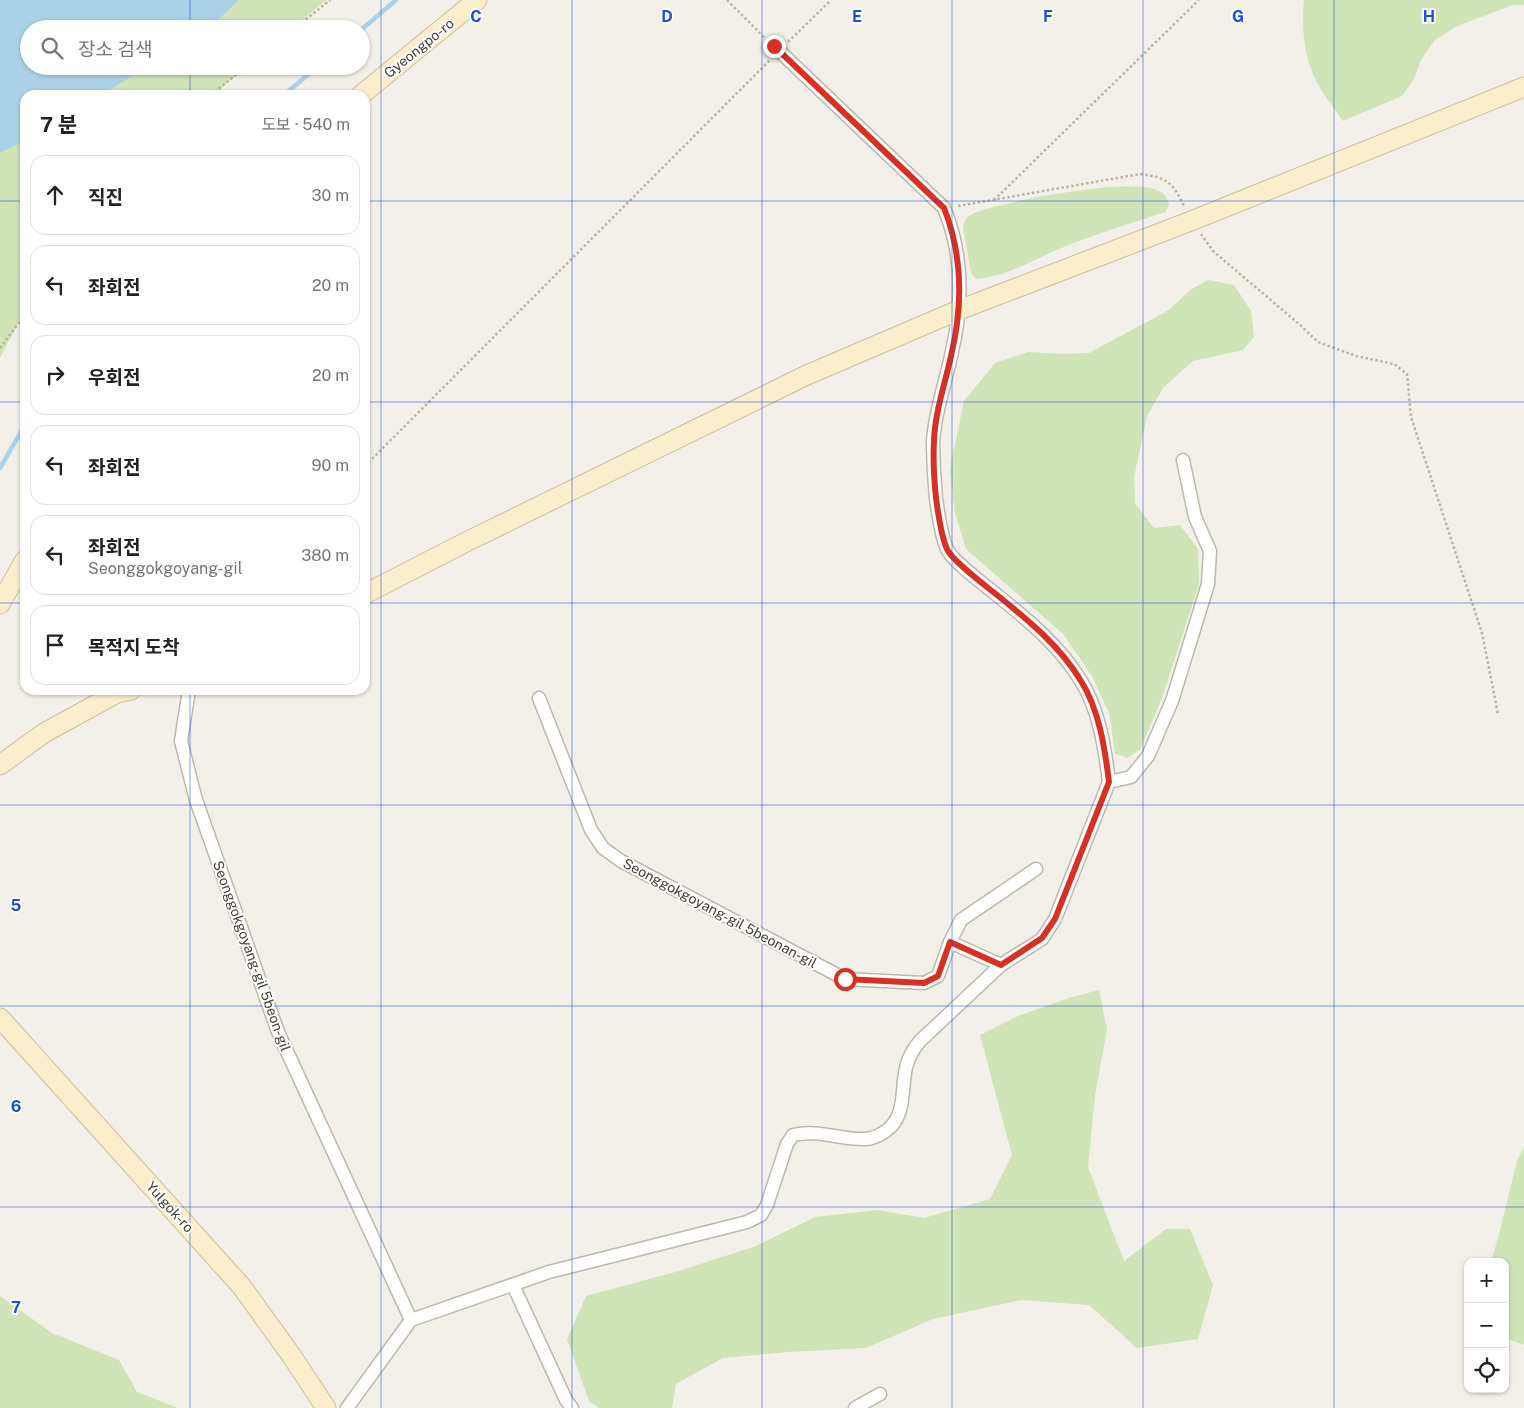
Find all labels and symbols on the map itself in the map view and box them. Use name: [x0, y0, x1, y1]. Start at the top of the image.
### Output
text: C: [470, 7, 482, 26]
text: D: [661, 7, 673, 26]
text: E: [852, 7, 862, 26]
text: F: [1043, 7, 1053, 26]
text: G: [1232, 7, 1244, 26]
text: H: [1423, 7, 1435, 26]
street label: Gyeongpo-ro: [381, 15, 457, 81]
route end: [763, 35, 786, 58]
street label: Seonggokgoyang-gil 5beonan-gil: [620, 855, 820, 971]
street label: Seonggokgoyang-gil 5beon-gil: [210, 859, 294, 1053]
text: 5: [11, 896, 22, 915]
route start: [834, 968, 857, 991]
text: 6: [11, 1097, 21, 1116]
street label: Yulgok-ro: [143, 1178, 197, 1236]
text: 7: [11, 1298, 21, 1317]

